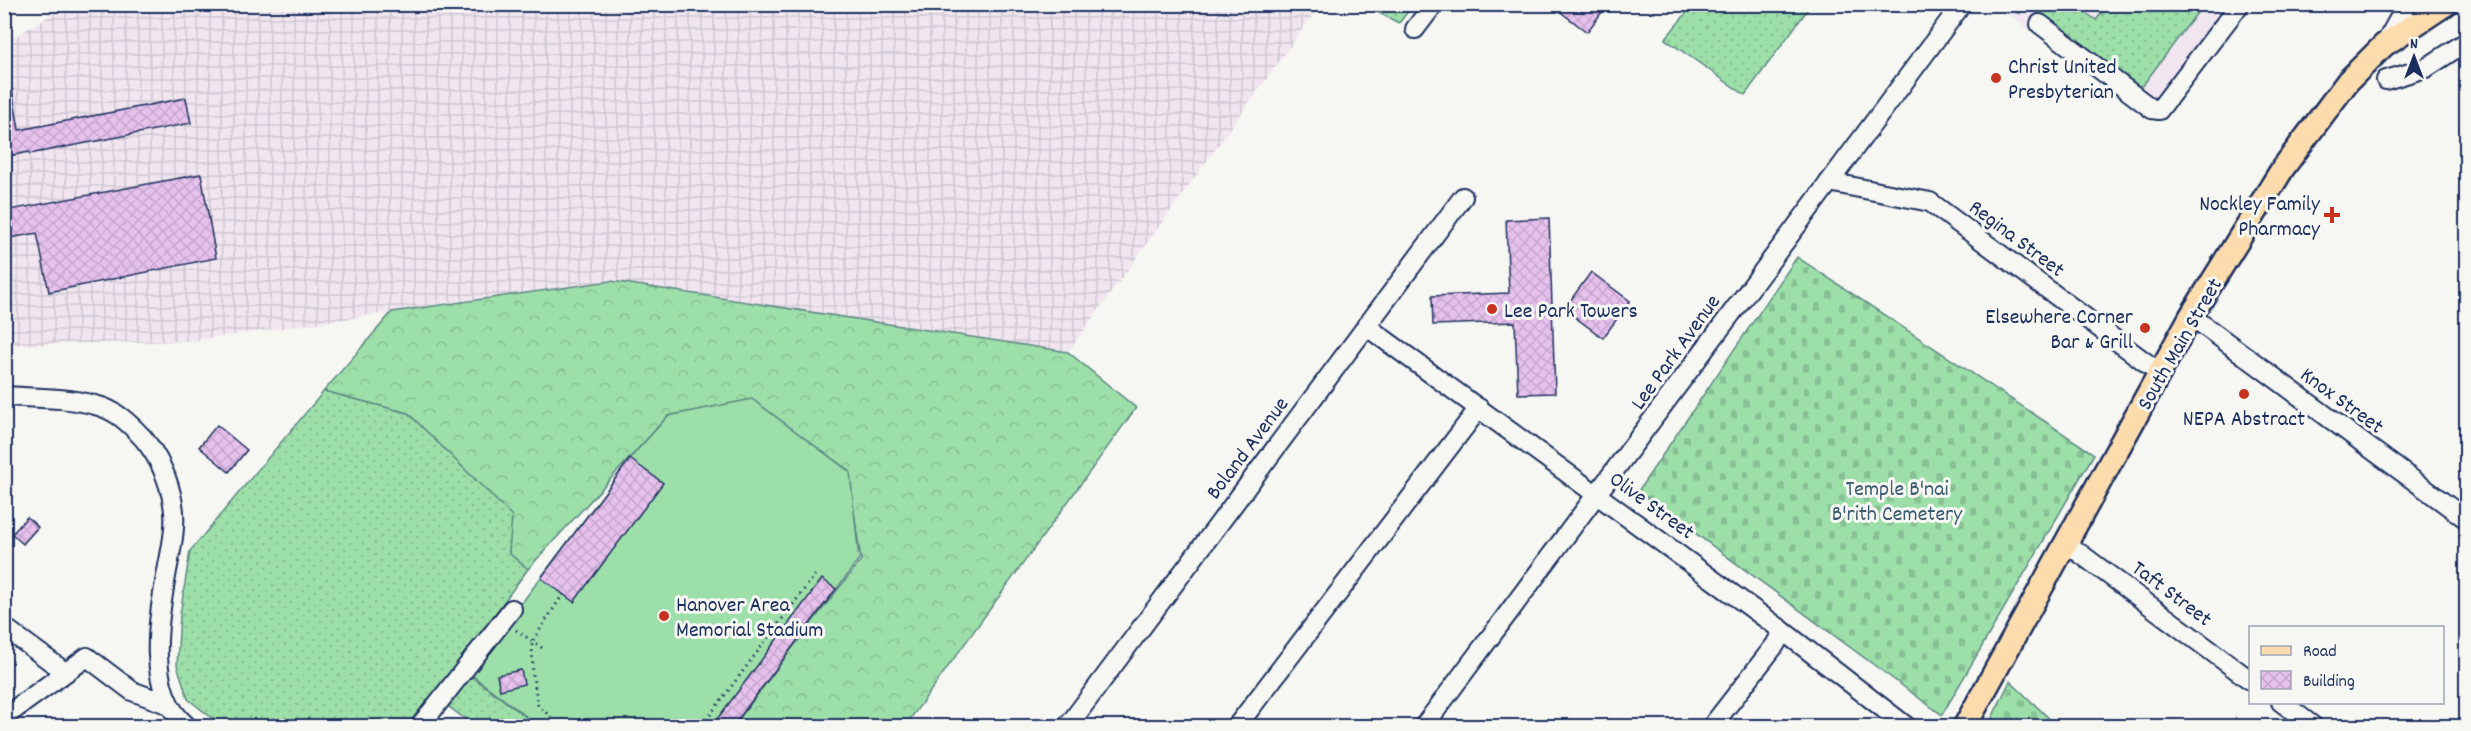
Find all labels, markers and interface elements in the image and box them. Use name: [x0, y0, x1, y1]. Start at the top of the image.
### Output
north arrow: [2384, 27, 2444, 87]
text: N: [2410, 33, 2418, 56]
place label: Christ United Presbyterian: [2008, 53, 2116, 109]
marker: Christ United Presbyterian: [1989, 71, 2003, 85]
place label: Nockley Family Pharmacy: [2199, 190, 2321, 246]
street label: Regina Street: [1961, 193, 2070, 286]
marker: Nockley Family Pharmacy: [2325, 208, 2339, 222]
street label: South Main Street: [2131, 273, 2231, 417]
street label: Lee Park Avenue: [1624, 289, 1729, 417]
place label: Lee Park Towers: [1504, 297, 1638, 328]
marker: Lee Park Towers: [1485, 302, 1499, 316]
place label: Elsewhere Corner Bar & Grill: [1985, 303, 2134, 359]
marker: Elsewhere Corner Bar & Grill: [2138, 321, 2152, 335]
street label: Knox Street: [2293, 361, 2389, 443]
marker: NEPA Abstract: [2237, 387, 2251, 401]
street label: Boland Avenue: [1200, 391, 1298, 507]
place label: NEPA Abstract: [2183, 405, 2305, 436]
street label: Olive Street: [1602, 465, 1700, 549]
park label: Temple B'nai B'rith Cemetery: [1832, 475, 1963, 531]
street label: Taft Street: [2124, 554, 2218, 635]
place label: Hanover Area Memorial Stadium: [676, 591, 823, 647]
marker: Hanover Area Memorial Stadium: [657, 609, 671, 623]
legend: [2249, 626, 2444, 704]
text: Road: [2303, 640, 2337, 665]
text: Building: [2303, 670, 2355, 695]

